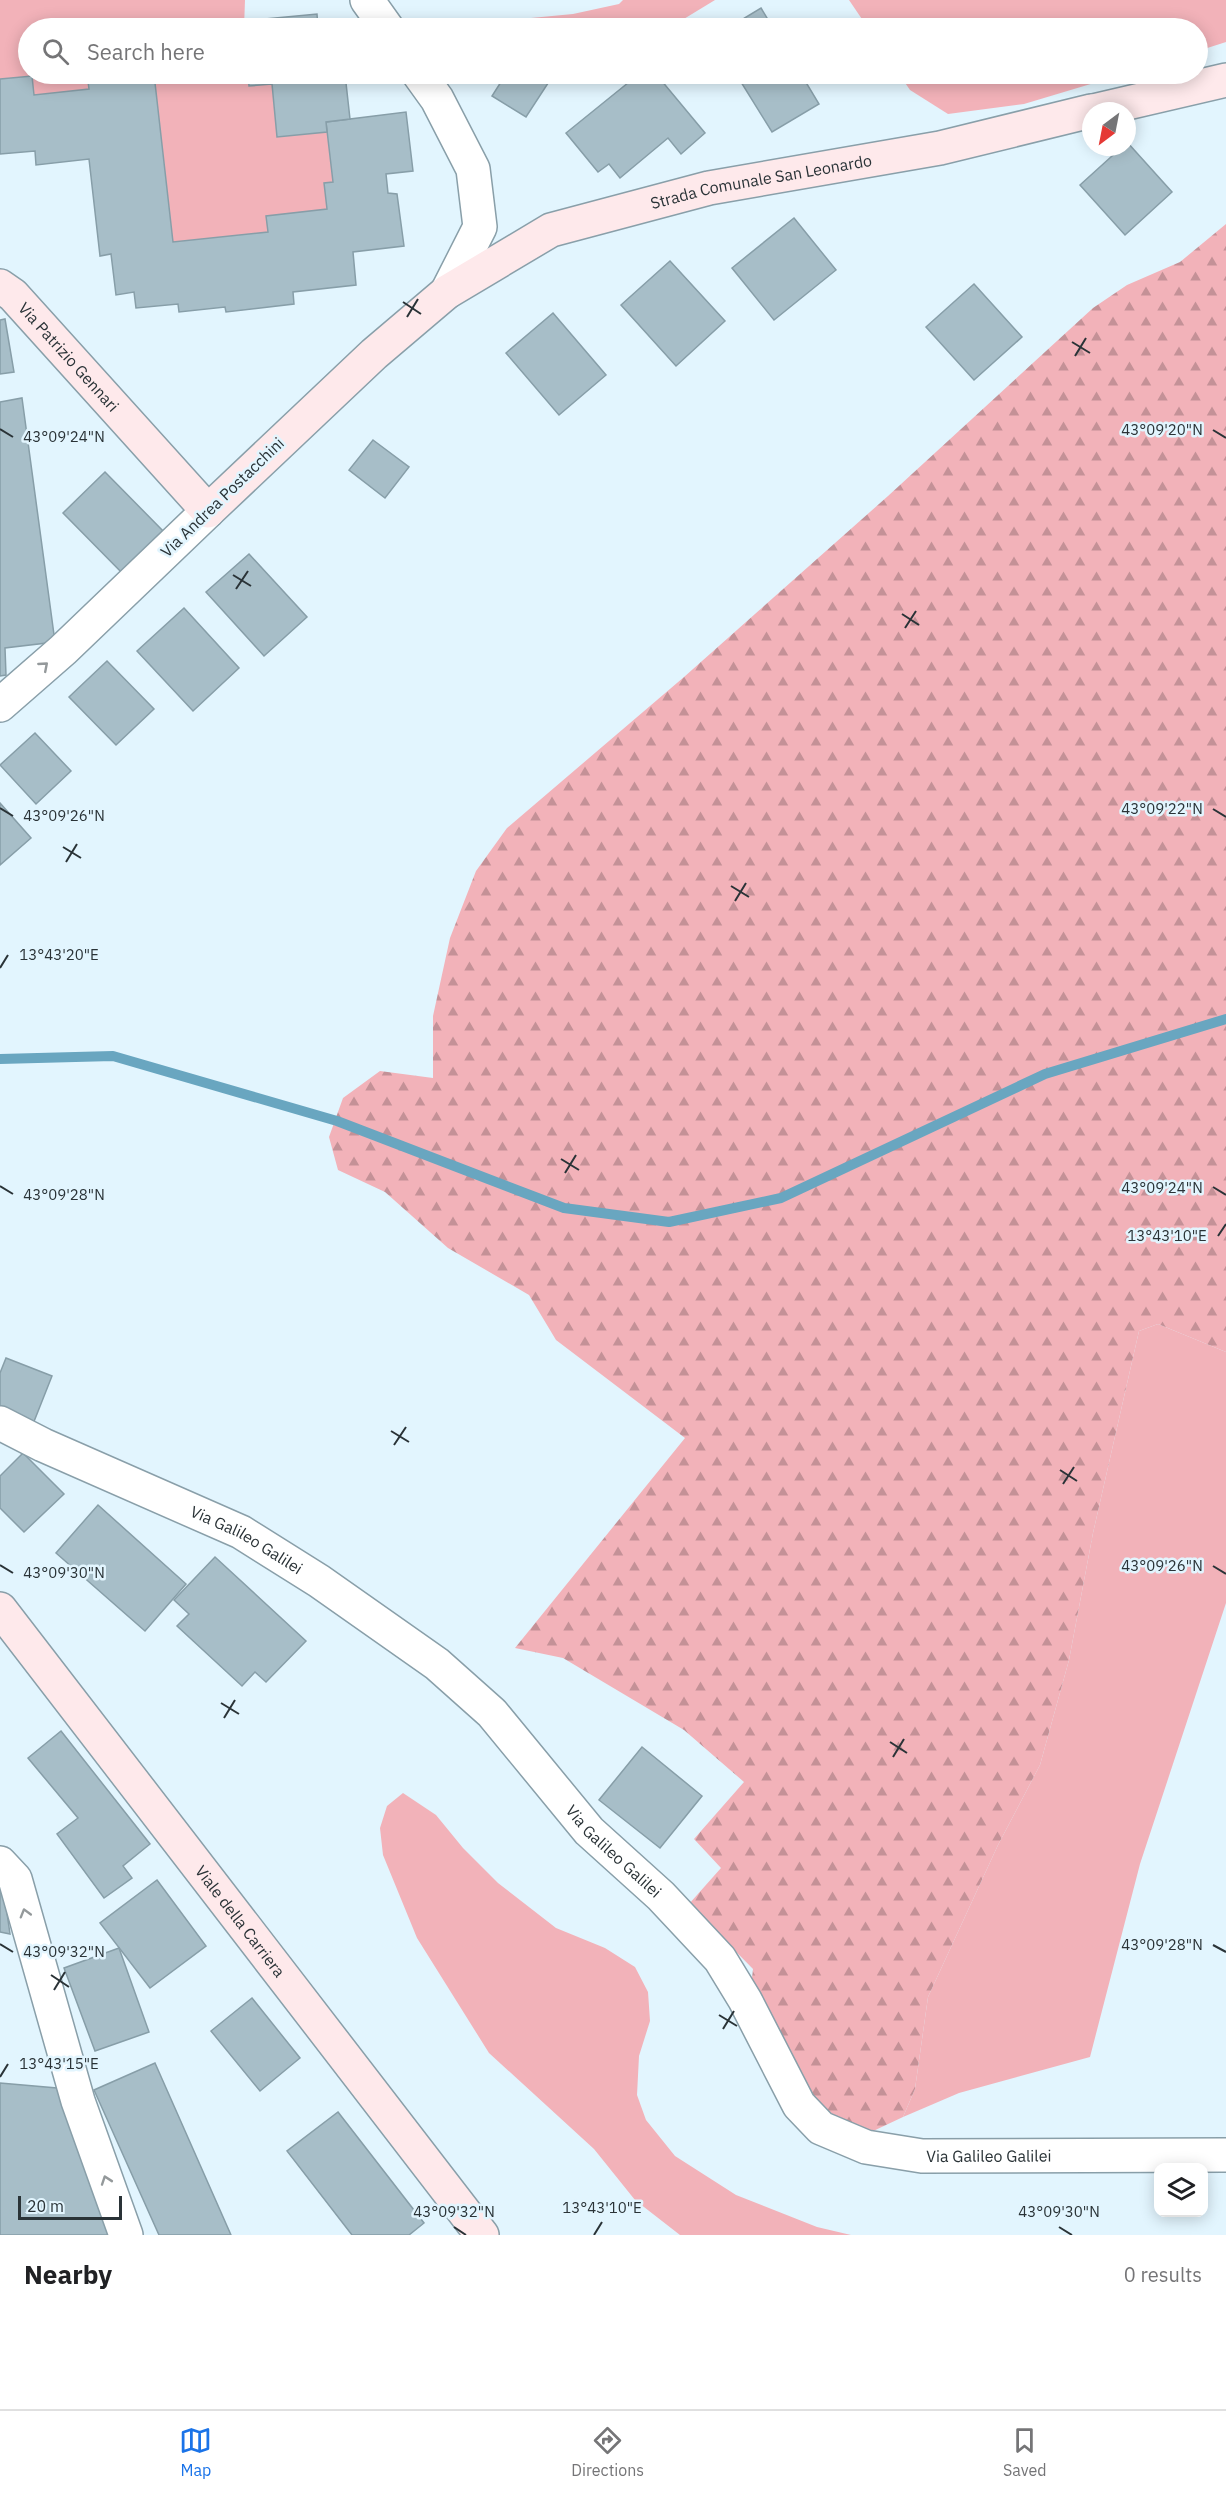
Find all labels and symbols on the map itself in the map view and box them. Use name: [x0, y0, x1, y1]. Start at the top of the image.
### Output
north arrow: [1082, 102, 1136, 156]
street label: Strada Comunale San Leonardo: [648, 150, 873, 213]
street label: Via Patrizio Gennari: [14, 298, 123, 416]
text: 43°09'20"N: [1121, 420, 1203, 439]
text: 43°09'24"N: [23, 427, 105, 446]
street label: Via Andrea Postacchini: [156, 433, 288, 561]
one-way arrow: [37, 662, 48, 673]
text: 43°09'22"N: [1121, 799, 1203, 818]
text: 43°09'26"N: [23, 806, 105, 825]
text: 13°43'20"E: [19, 945, 99, 964]
text: 43°09'24"N: [1121, 1178, 1203, 1197]
text: 43°09'28"N: [23, 1185, 105, 1204]
text: 13°43'10"E: [1127, 1226, 1207, 1245]
street label: Via Galileo Galilei: [187, 1501, 306, 1578]
text: 43°09'26"N: [1121, 1556, 1203, 1575]
text: 43°09'30"N: [23, 1563, 105, 1582]
street label: Via Galileo Galilei: [562, 1801, 666, 1902]
street label: Viale della Carriera: [191, 1861, 290, 1981]
one-way arrow: [20, 1908, 32, 1919]
text: 43°09'28"N: [1121, 1935, 1203, 1954]
text: 43°09'32"N: [23, 1942, 105, 1961]
text: 13°43'15"E: [19, 2054, 99, 2073]
street label: Via Galileo Galilei: [926, 2146, 1052, 2166]
one-way arrow: [101, 2175, 114, 2186]
scale bar: [18, 2193, 122, 2220]
text: 13°43'10"E: [562, 2198, 642, 2217]
text: 43°09'32"N: [413, 2202, 495, 2221]
text: 43°09'30"N: [1018, 2202, 1100, 2221]

